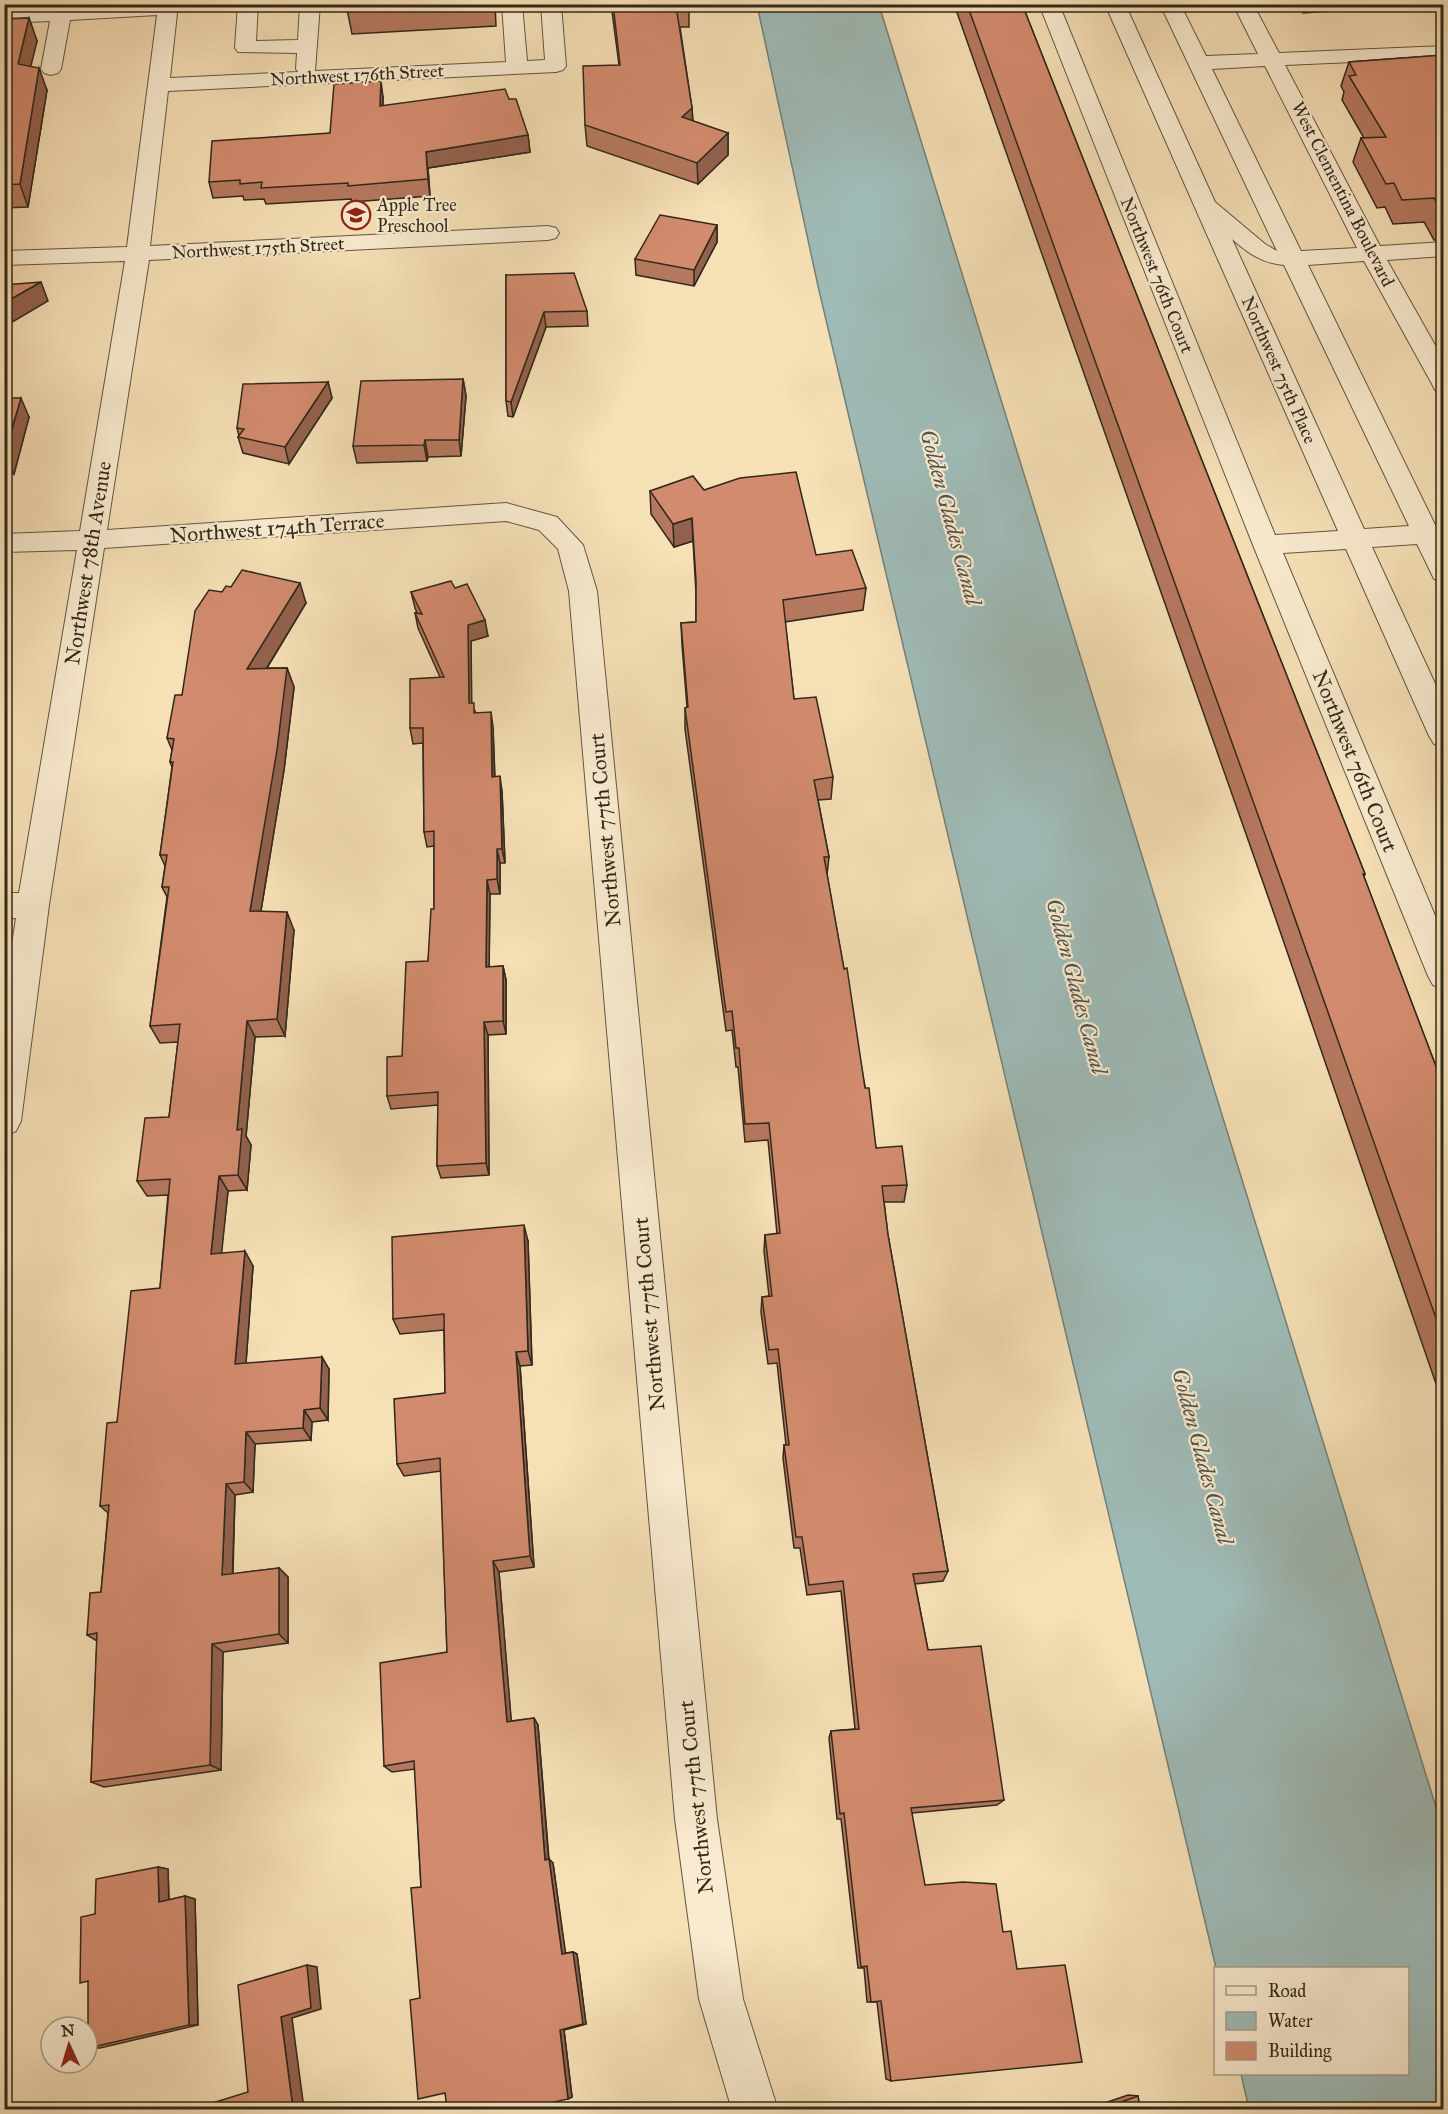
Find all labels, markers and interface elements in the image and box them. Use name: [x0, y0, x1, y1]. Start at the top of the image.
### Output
street label: Northwest 176th Street: [270, 59, 445, 91]
street label: West Clementina Boulevard: [1287, 98, 1399, 290]
place label: Apple Tree Preschool: [376, 194, 457, 237]
street label: Northwest 76th Court: [1116, 194, 1199, 357]
school or university icon: Apple Tree Preschool: [340, 199, 372, 231]
street label: Northwest 175th Street: [171, 232, 346, 264]
street label: Northwest 75th Place: [1237, 293, 1321, 447]
water label: Golden Glades Canal: [914, 426, 987, 610]
street label: Northwest 78th Avenue: [59, 459, 117, 667]
street label: Northwest 174th Terrace: [169, 508, 385, 548]
street label: Northwest 76th Court: [1307, 666, 1404, 856]
street label: Northwest 77th Court: [584, 731, 626, 928]
water label: Golden Glades Canal: [1040, 895, 1113, 1079]
street label: Northwest 77th Court: [628, 1215, 670, 1412]
water label: Golden Glades Canal: [1166, 1365, 1239, 1549]
street label: Northwest 77th Court: [673, 1698, 719, 1895]
legend: [1214, 1967, 1409, 2075]
text: Road: [1268, 1980, 1306, 2002]
text: Water: [1268, 2010, 1313, 2032]
north arrow: [39, 2015, 99, 2075]
text: N: [61, 2021, 76, 2040]
text: Building: [1268, 2040, 1332, 2063]

